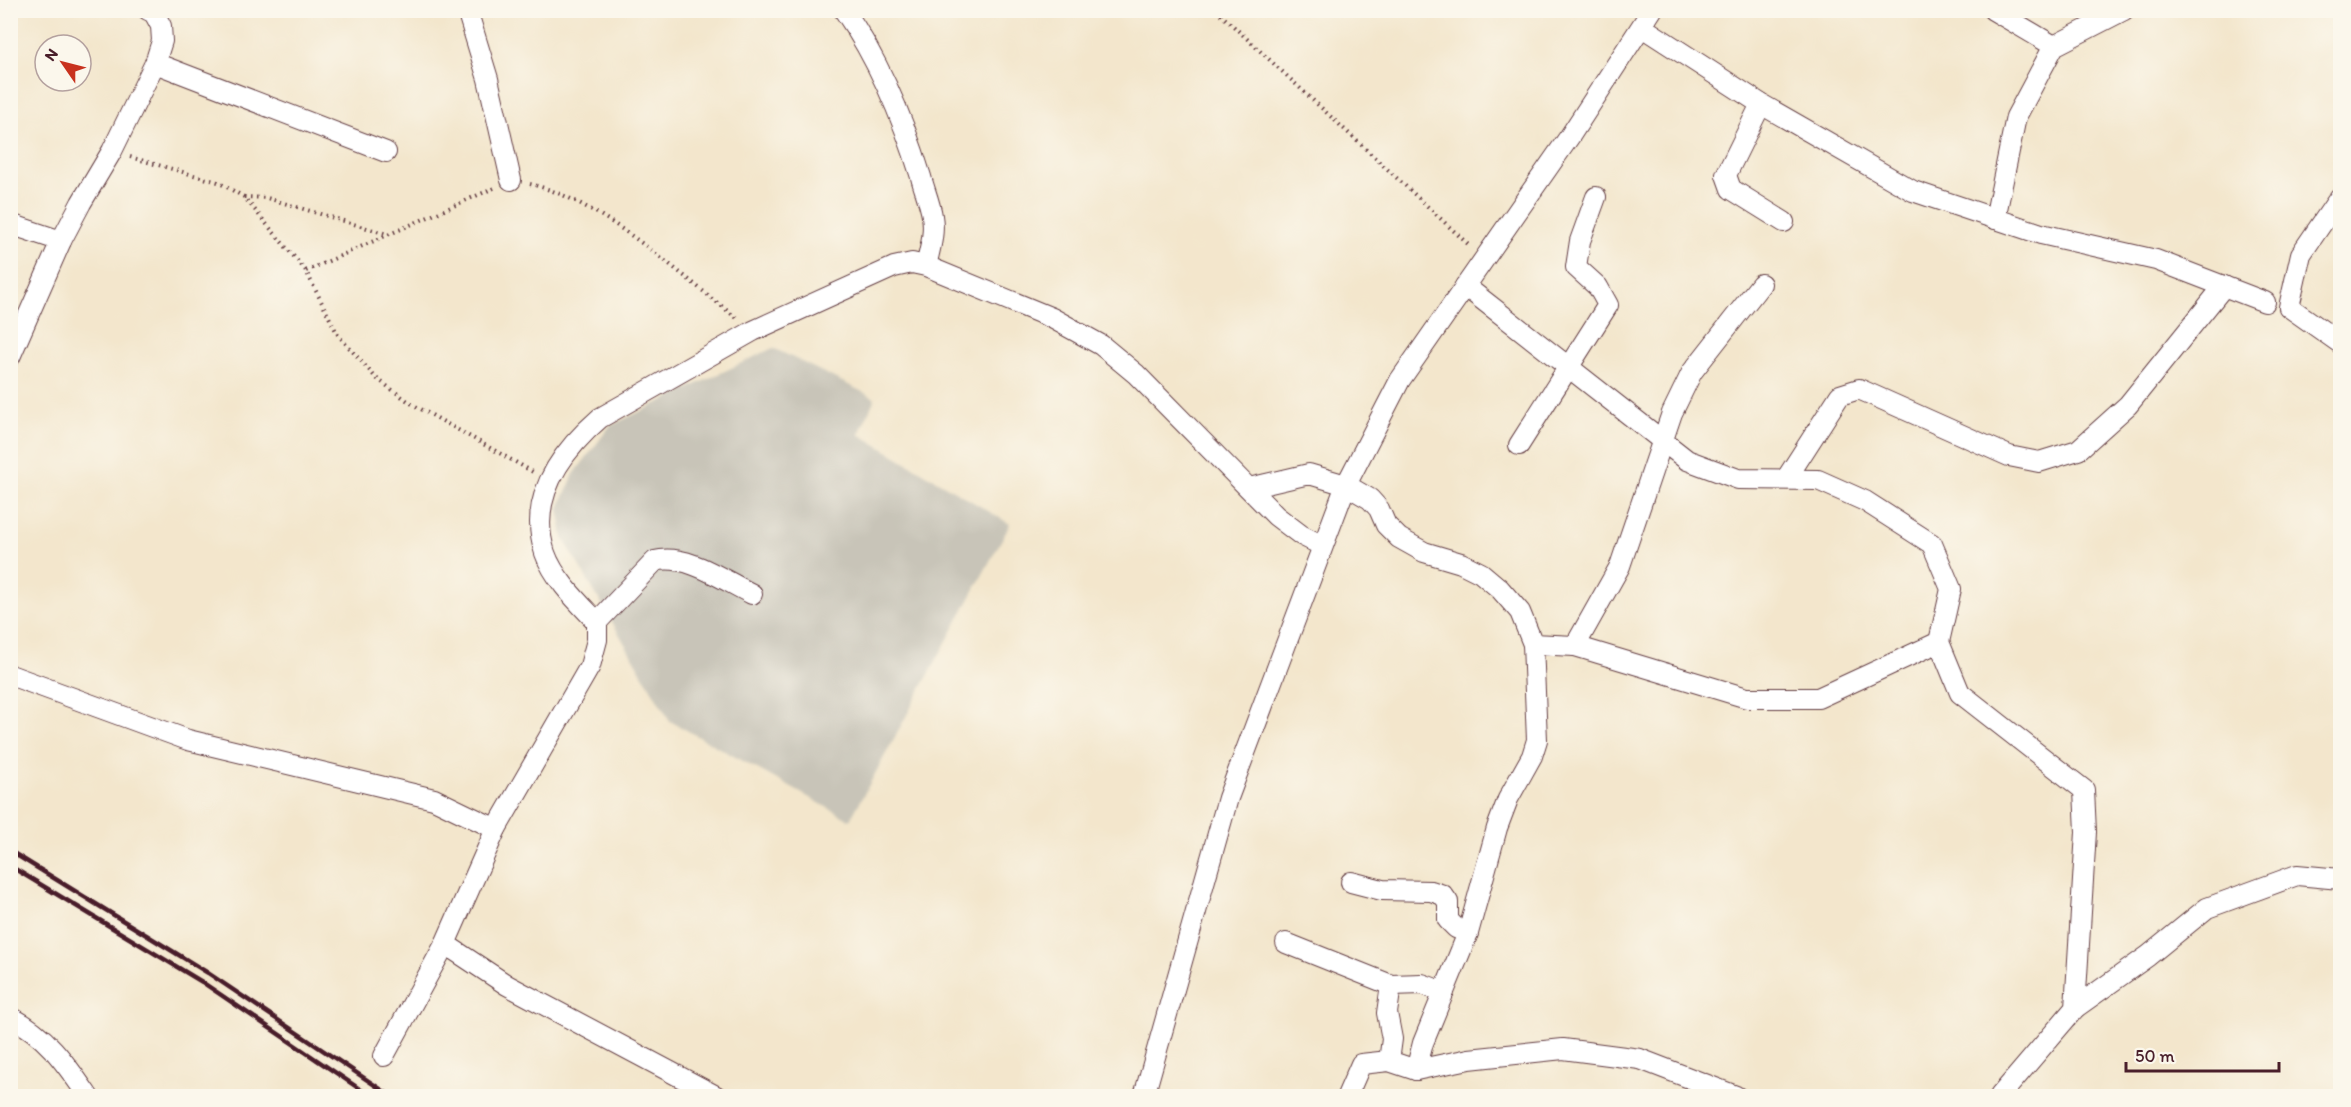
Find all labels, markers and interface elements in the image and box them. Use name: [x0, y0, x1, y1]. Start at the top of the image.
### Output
north arrow: [33, 33, 93, 93]
text: N: [40, 45, 62, 65]
scale bar: [2126, 1035, 2279, 1073]
text: 50 m: [2135, 1045, 2175, 1067]

